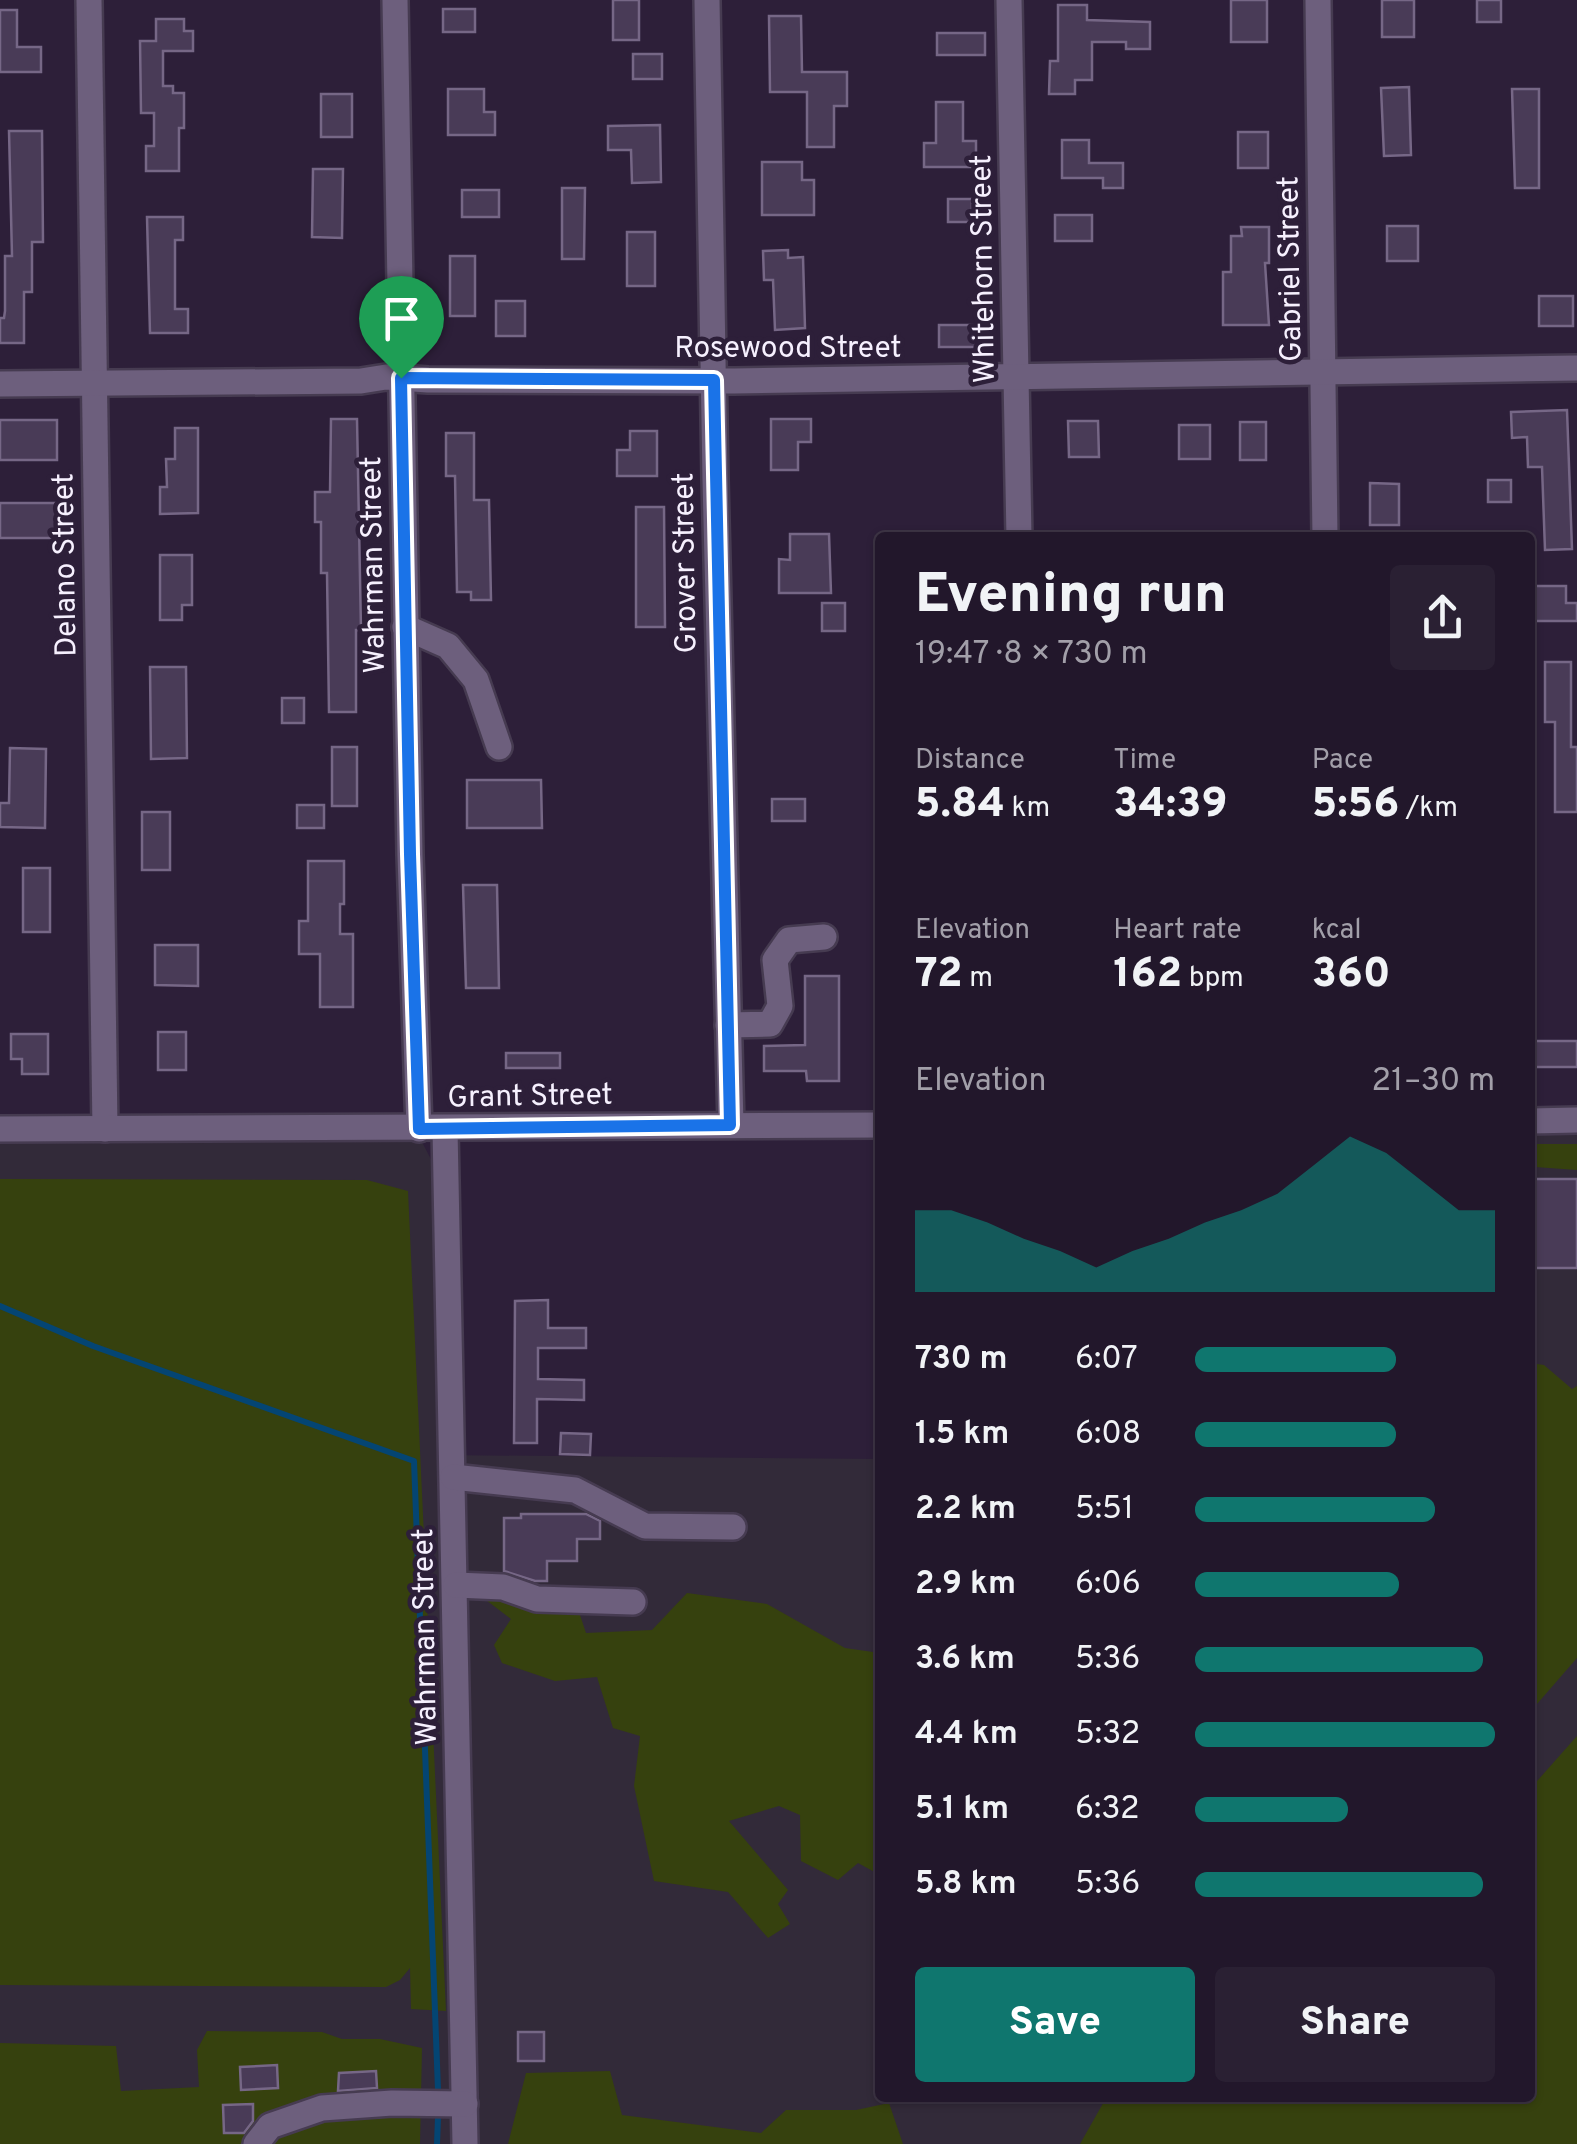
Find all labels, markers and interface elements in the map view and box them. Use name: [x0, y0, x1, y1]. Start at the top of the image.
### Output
street label: Whitehorn Street: [964, 154, 1005, 384]
street label: Gabriel Street: [1271, 176, 1312, 362]
pin: [359, 276, 444, 379]
icon: arrive: [374, 291, 429, 346]
street label: Rosewood Street: [674, 331, 902, 368]
street label: Wahrman Street: [354, 456, 395, 674]
street label: Grover Street: [666, 472, 707, 654]
street label: Delano Street: [46, 473, 87, 657]
text: Evening run: [915, 562, 1227, 632]
button: share: [1390, 565, 1495, 670]
text: 19:47 · 8 × 730 m: [915, 635, 1148, 675]
text: Distance: [915, 743, 1025, 779]
text: Time: [1113, 743, 1176, 779]
text: Pace: [1312, 743, 1373, 779]
text: 5.84: [915, 779, 1005, 832]
text: 34:39: [1113, 779, 1228, 832]
text: 5:56: [1312, 779, 1399, 832]
text: km: [1005, 791, 1050, 827]
text: /km: [1399, 791, 1458, 827]
text: Elevation: [915, 913, 1030, 949]
text: Heart rate: [1113, 913, 1241, 949]
text: kcal: [1312, 913, 1361, 949]
text: 72: [915, 949, 963, 1002]
text: 162: [1113, 949, 1182, 1002]
text: 360: [1312, 949, 1391, 1002]
text: m: [963, 961, 993, 997]
text: bpm: [1182, 961, 1244, 997]
text: Elevation: [915, 1062, 1047, 1102]
text: 21–30 m: [1372, 1062, 1495, 1102]
street label: Grant Street: [447, 1078, 613, 1117]
text: 730 m: [915, 1340, 1007, 1380]
text: 6:07: [1075, 1340, 1138, 1380]
text: 1.5 km: [915, 1415, 1009, 1455]
text: 6:08: [1075, 1415, 1141, 1455]
text: 2.2 km: [915, 1490, 1016, 1530]
text: 5:51: [1075, 1490, 1134, 1530]
street label: Wahrman Street: [406, 1528, 447, 1746]
text: 2.9 km: [915, 1565, 1016, 1605]
text: 6:06: [1075, 1565, 1141, 1605]
text: 3.6 km: [915, 1640, 1015, 1680]
text: 5:36: [1075, 1640, 1140, 1680]
text: 4.4 km: [915, 1715, 1018, 1755]
text: 5:32: [1075, 1715, 1140, 1755]
text: 5.1 km: [915, 1790, 1009, 1830]
text: 6:32: [1075, 1790, 1140, 1830]
text: 5.8 km: [915, 1865, 1016, 1905]
text: 5:36: [1075, 1865, 1140, 1905]
button: Save: [915, 1967, 1195, 2082]
button: Share: [1215, 1967, 1495, 2082]

